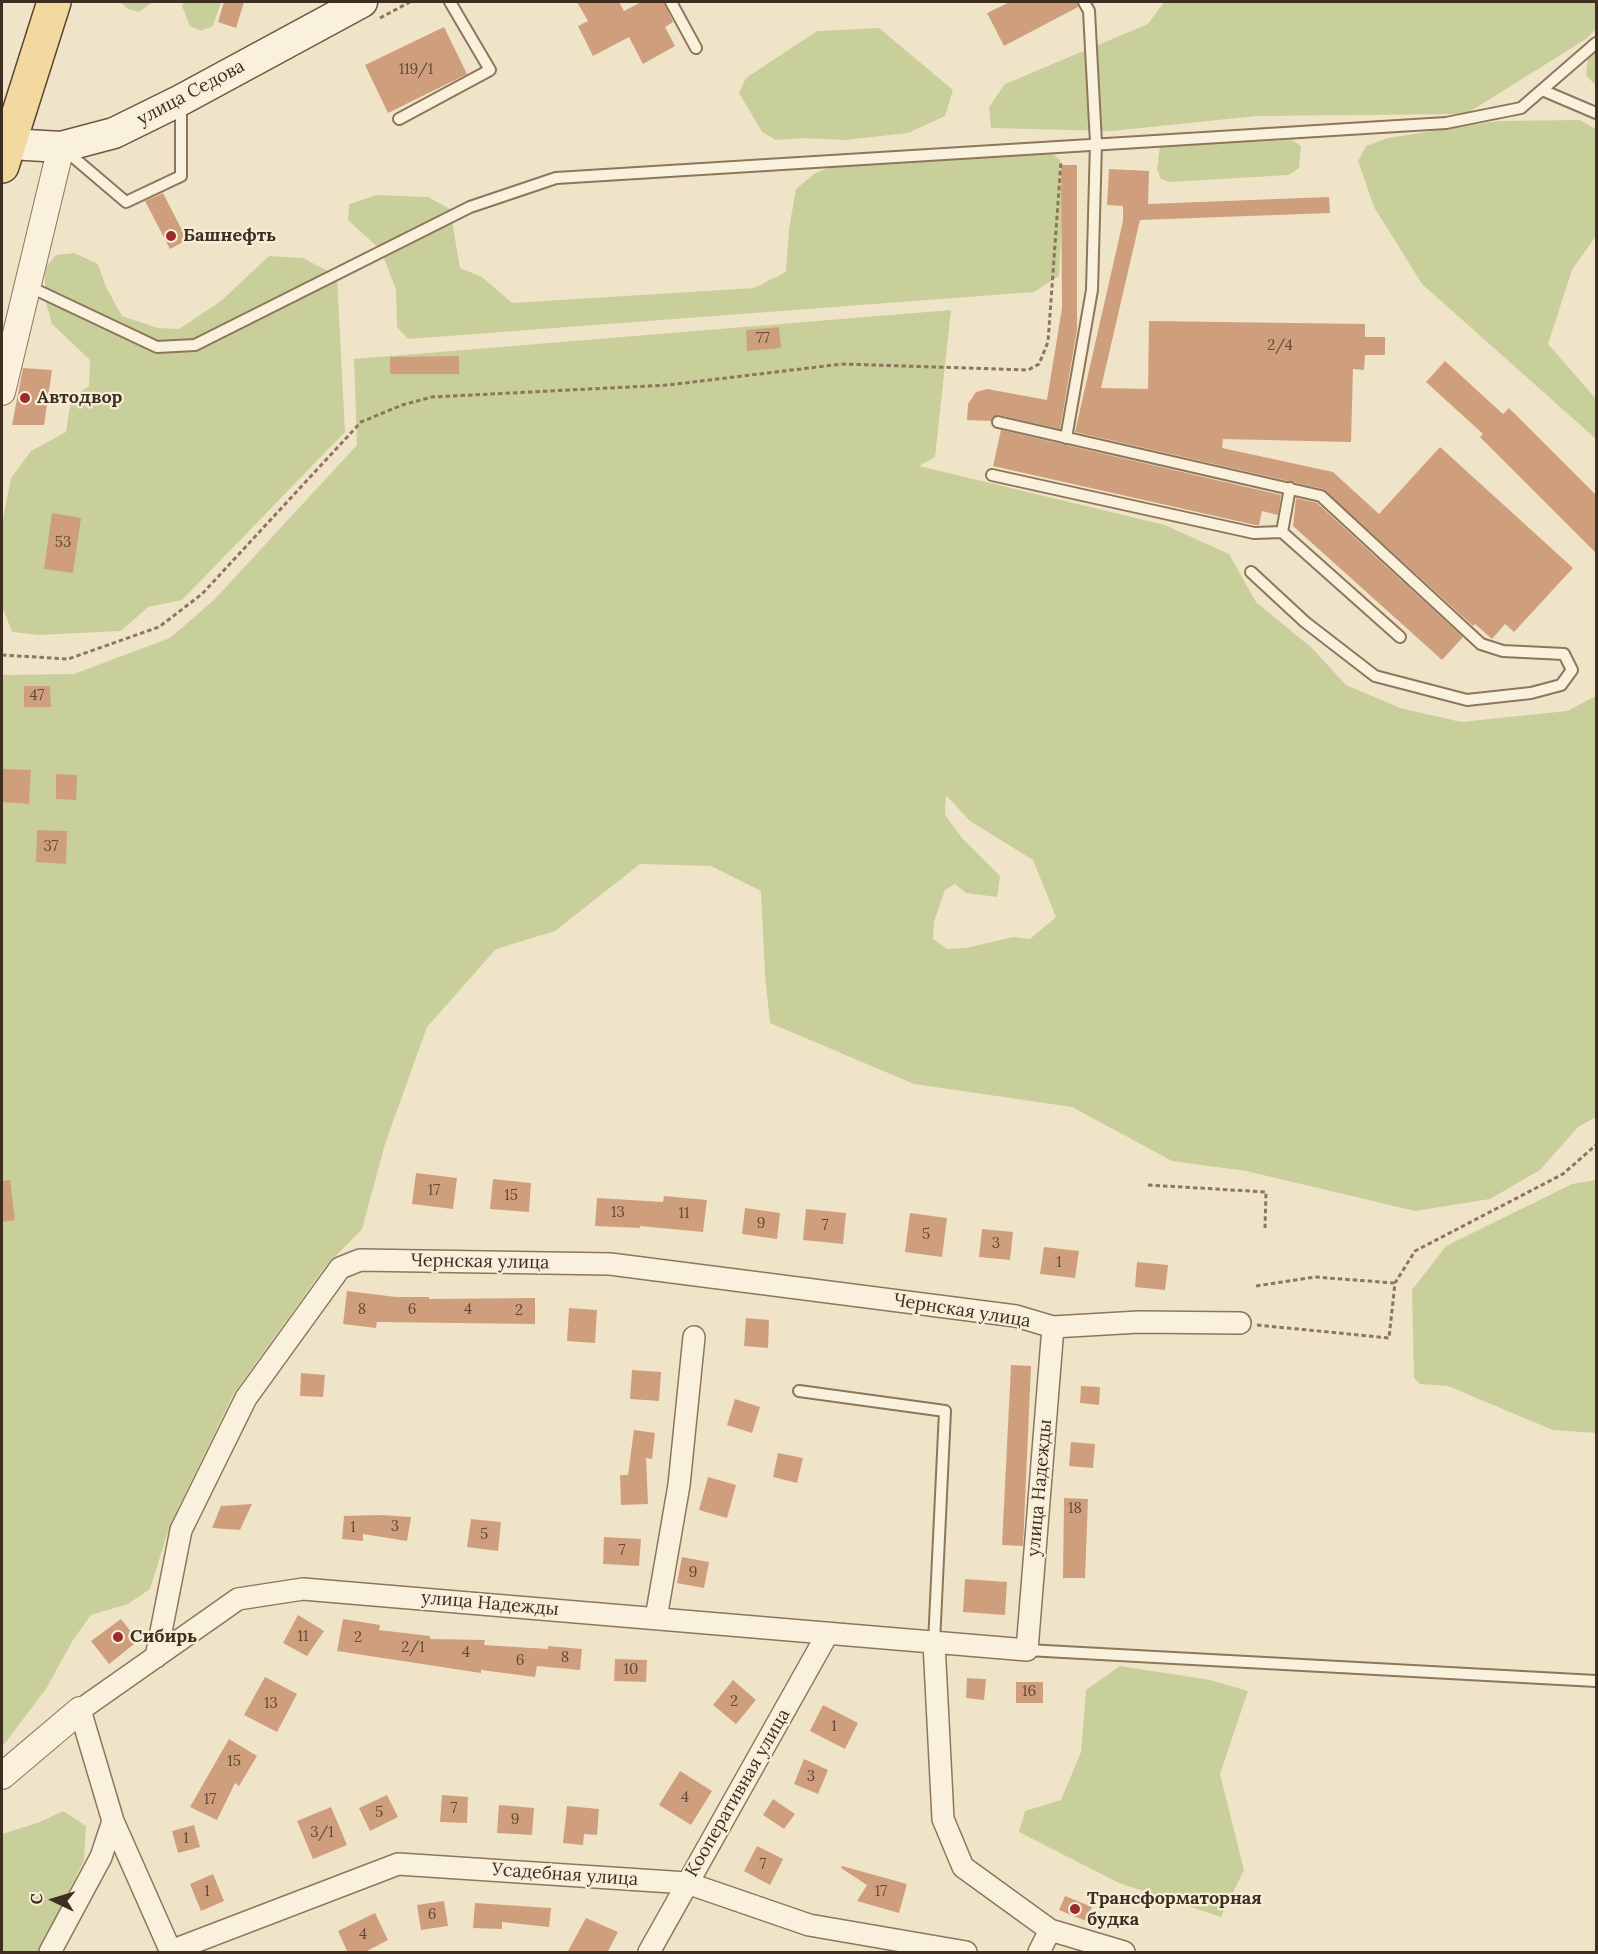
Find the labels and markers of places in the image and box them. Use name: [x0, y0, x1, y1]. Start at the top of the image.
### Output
place label: Башнефть: [183, 225, 276, 247]
marker: Башнефть: [164, 229, 178, 243]
place label: Автодвор: [37, 387, 122, 409]
marker: Автодвор: [18, 391, 32, 405]
place label: Сибирь: [130, 1626, 197, 1648]
marker: Сибирь: [111, 1630, 125, 1644]
place label: Трансформаторная будка: [1087, 1888, 1262, 1930]
marker: Трансформаторная будка: [1068, 1902, 1082, 1916]

